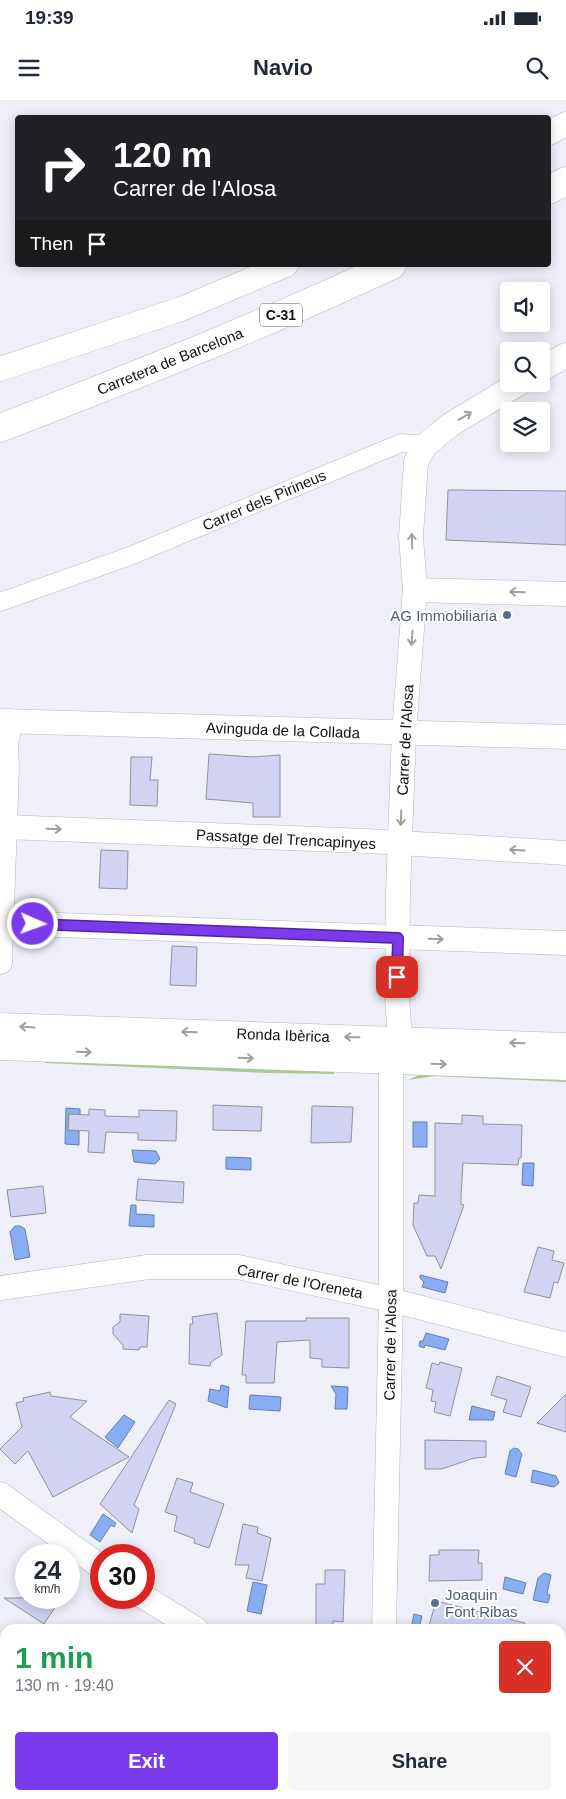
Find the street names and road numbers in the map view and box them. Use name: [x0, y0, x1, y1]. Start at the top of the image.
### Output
road number: C-31: [260, 304, 302, 326]
street label: Carretera de Barcelona: [95, 324, 246, 398]
street label: Carrer dels Pirineus: [200, 466, 328, 534]
street label: Carrer de l'Alosa: [394, 683, 416, 796]
street label: Avinguda de la Collada: [206, 719, 361, 741]
street label: Passatge del Trencapinyes: [196, 826, 376, 852]
street label: Ronda Ibèrica: [236, 1025, 331, 1045]
street label: Carrer de l'Oreneta: [236, 1260, 365, 1302]
street label: Carrer de l'Alosa: [381, 1289, 399, 1401]

